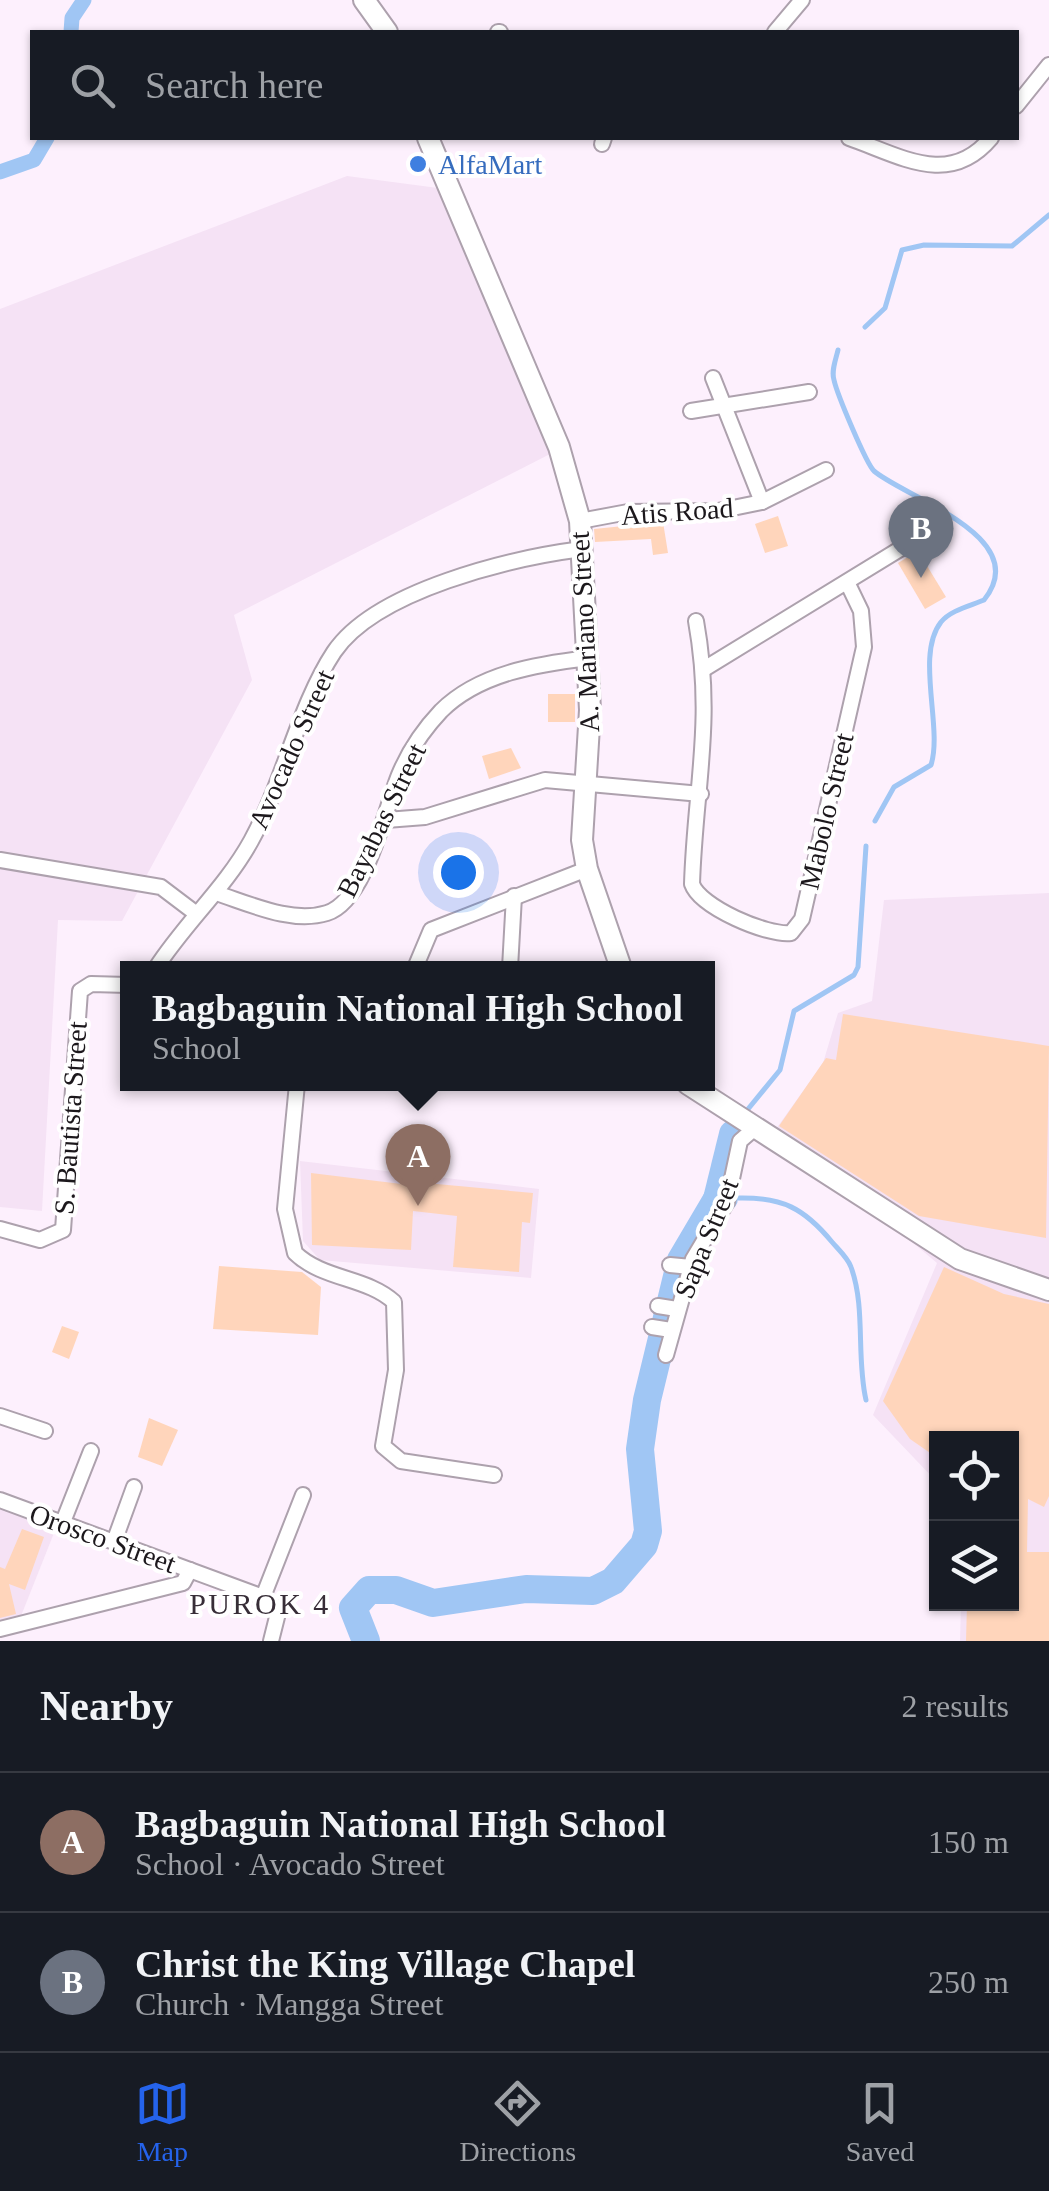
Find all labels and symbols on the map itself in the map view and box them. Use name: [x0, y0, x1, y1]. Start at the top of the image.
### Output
place label: AlfaMart: [438, 149, 542, 180]
marker: AlfaMart: [407, 153, 429, 175]
street label: Atis Road: [620, 492, 734, 531]
pin: B: [888, 496, 954, 578]
street label: A. Mariano Street: [564, 530, 605, 733]
street label: Avocado Street: [242, 664, 341, 834]
street label: Mabolo Street: [793, 730, 860, 892]
street label: Bayabas Street: [331, 738, 432, 902]
your location: [433, 847, 484, 898]
street label: S. Bautista Street: [48, 1020, 93, 1216]
pin: A: [386, 1124, 450, 1206]
street label: Sapa Street: [668, 1173, 745, 1303]
street label: Orosco Street: [26, 1498, 180, 1579]
district label: PUROK 4: [189, 1587, 331, 1620]

